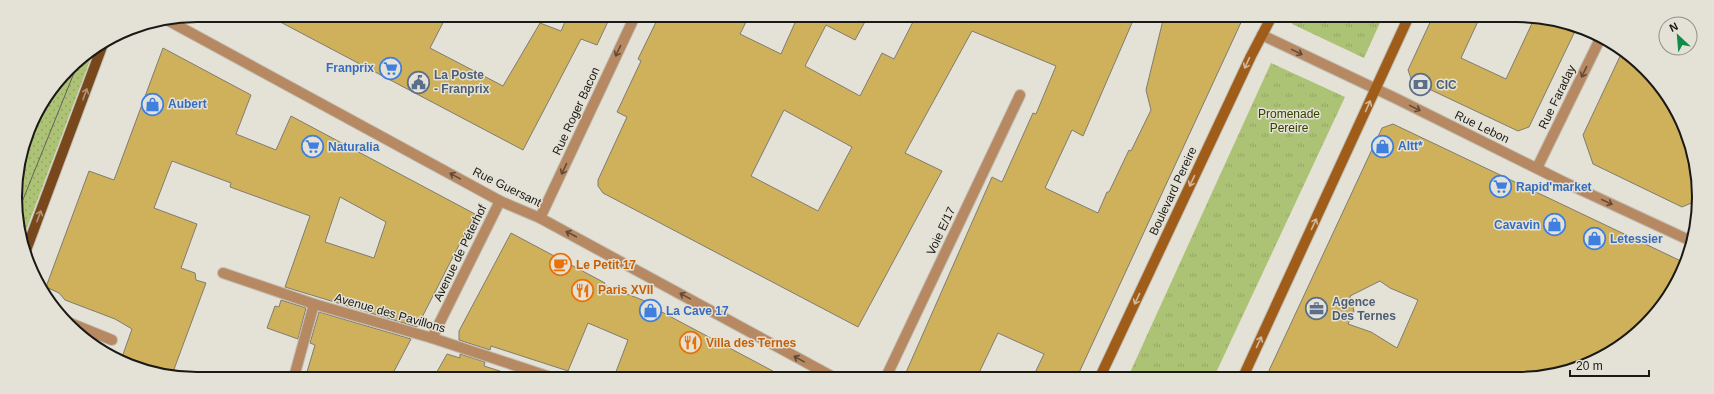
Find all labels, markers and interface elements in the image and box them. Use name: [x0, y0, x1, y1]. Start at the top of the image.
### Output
north arrow: [1658, 16, 1698, 56]
text: N: [1667, 20, 1680, 34]
one-way arrow: [614, 45, 621, 57]
one-way arrow: [1291, 49, 1303, 56]
supermarket icon: Franprix: [377, 55, 403, 81]
one-way arrow: [1243, 57, 1251, 69]
place label: Franprix: [326, 61, 374, 75]
street label: Rue Faraday: [1536, 63, 1578, 131]
street label: Rue Roger Bacon: [549, 65, 603, 157]
one-way arrow: [1580, 66, 1587, 78]
place label: La Poste - Franprix: [434, 68, 490, 96]
public building icon: La Poste - Franprix: [406, 69, 432, 95]
bank icon: CIC: [1408, 72, 1434, 98]
place label: CIC: [1436, 78, 1457, 92]
one-way arrow: [81, 89, 89, 101]
shop icon: Aubert: [139, 91, 165, 117]
place label: Aubert: [168, 97, 207, 111]
one-way arrow: [1365, 100, 1372, 112]
one-way arrow: [1408, 105, 1420, 112]
park label: Promenade Pereire: [1258, 107, 1320, 135]
street label: Rue Lebon: [1453, 108, 1511, 146]
shop icon: Altt*: [1369, 133, 1395, 159]
supermarket icon: Naturalia: [300, 134, 326, 160]
place label: Altt*: [1398, 139, 1423, 153]
place label: Naturalia: [328, 140, 380, 154]
street label: Boulevard Pereire: [1146, 144, 1200, 237]
one-way arrow: [560, 162, 567, 174]
street label: Rue Guersant: [470, 164, 544, 210]
one-way arrow: [449, 172, 461, 180]
supermarket icon: Rapid'market: [1488, 174, 1514, 200]
one-way arrow: [1188, 175, 1195, 187]
place label: Rapid'market: [1516, 180, 1592, 194]
one-way arrow: [1600, 199, 1612, 206]
street label: Avenue de Péterhof: [431, 202, 490, 304]
street label: Voie E/17: [924, 204, 958, 257]
one-way arrow: [36, 210, 43, 223]
shop icon: Cavavin: [1542, 212, 1568, 238]
one-way arrow: [1311, 218, 1318, 230]
place label: Cavavin: [1494, 218, 1540, 232]
shop icon: Letessier: [1581, 226, 1607, 252]
one-way arrow: [565, 230, 577, 238]
place label: Letessier: [1610, 232, 1663, 246]
cafe icon: Le Petit 17: [548, 252, 574, 278]
place label: Le Petit 17: [576, 258, 636, 272]
restaurant icon: Paris XVII: [570, 277, 596, 303]
place label: Paris XVII: [598, 283, 653, 297]
street label: Avenue des Pavillons: [333, 290, 447, 336]
one-way arrow: [679, 292, 691, 300]
one-way arrow: [1133, 293, 1140, 305]
place label: Agence Des Ternes: [1332, 295, 1396, 323]
office icon: Agence Des Ternes: [1303, 296, 1329, 322]
shop icon: La Cave 17: [638, 298, 664, 324]
place label: La Cave 17: [666, 304, 729, 318]
restaurant icon: Villa des Ternes: [678, 330, 704, 356]
place label: Villa des Ternes: [706, 336, 797, 350]
one-way arrow: [1256, 336, 1263, 348]
scale bar: [1570, 352, 1649, 378]
one-way arrow: [793, 354, 805, 362]
text: 20 m: [1576, 359, 1603, 373]

